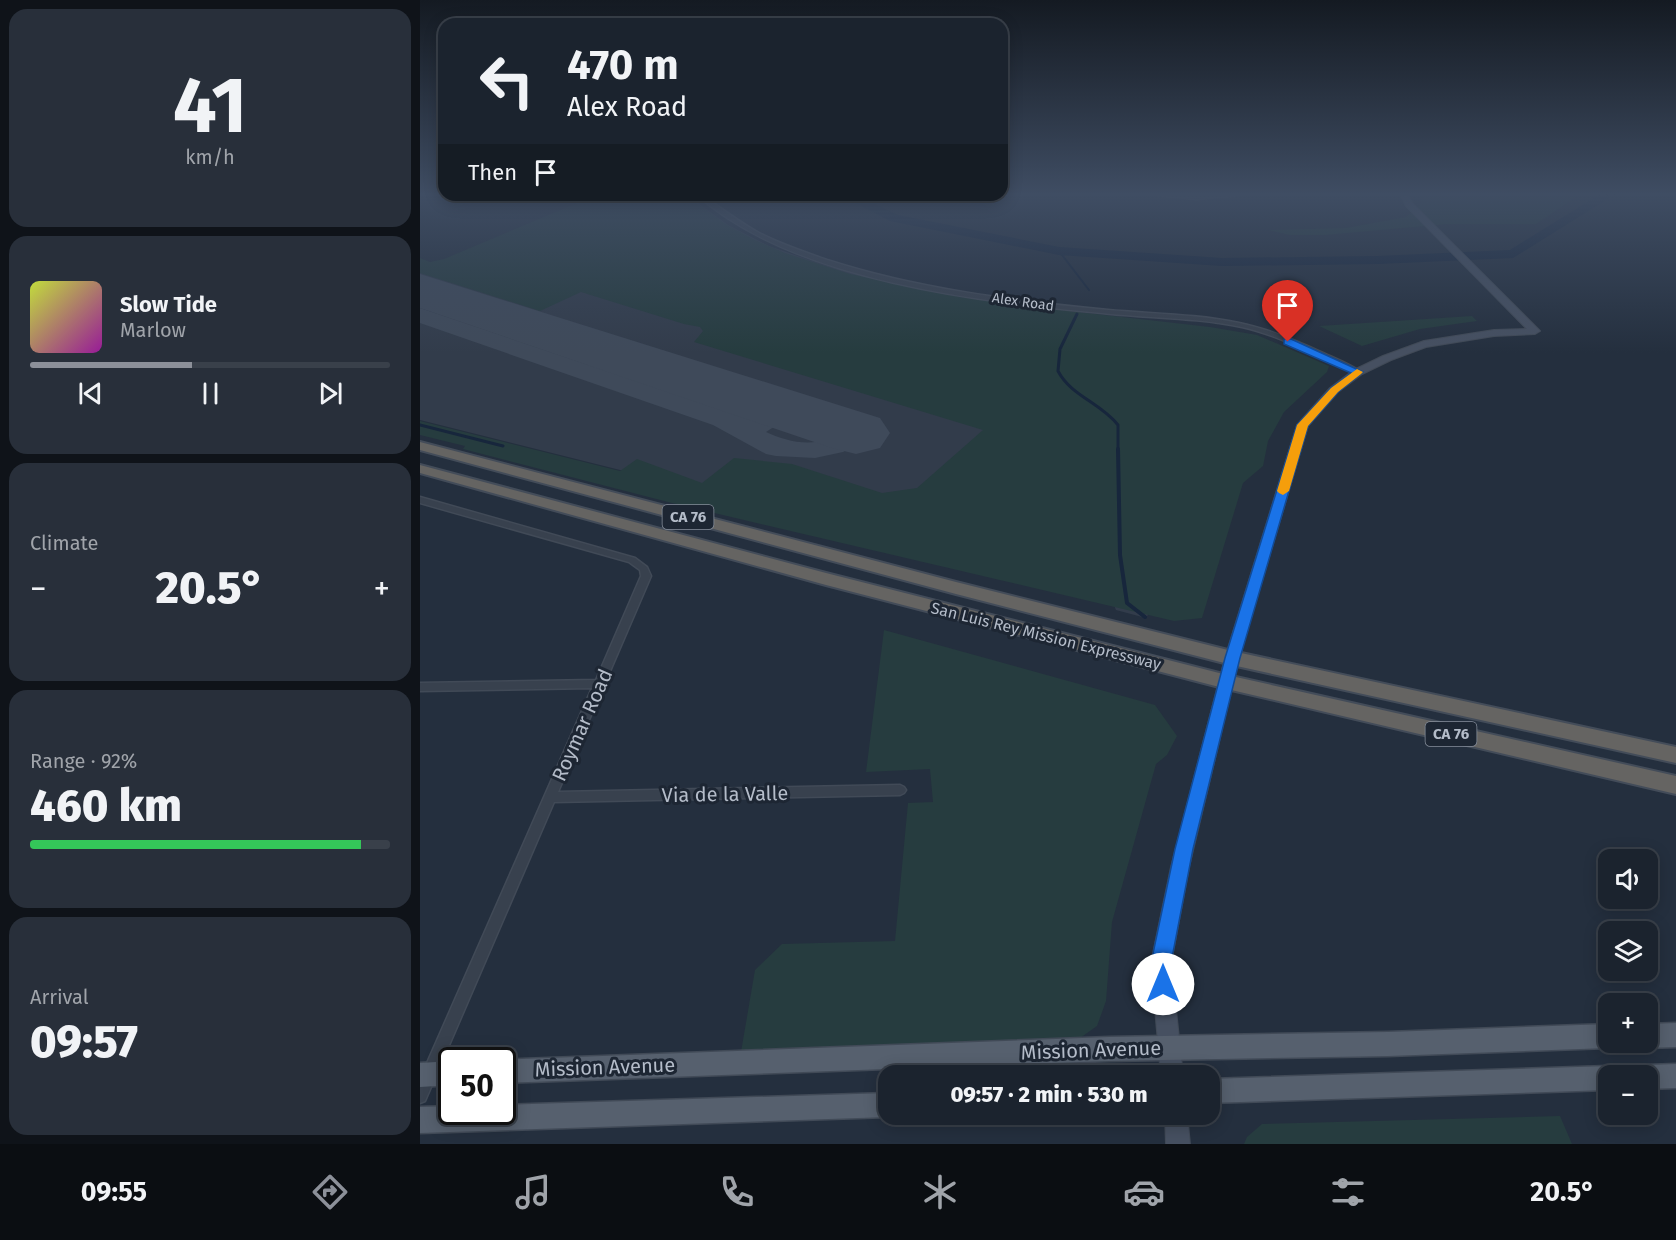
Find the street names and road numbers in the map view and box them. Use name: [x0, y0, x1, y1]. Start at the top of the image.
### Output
street label: Alex Road: [991, 289, 1055, 315]
road number: CA 76: [662, 505, 714, 529]
street label: San Luis Rey Mission Expressway: [929, 598, 1163, 674]
street label: Roymar Road: [547, 665, 617, 785]
road number: CA 76: [1426, 722, 1476, 746]
street label: Via de la Valle: [662, 781, 788, 807]
street label: Mission Avenue: [1020, 1036, 1162, 1064]
street label: Mission Avenue: [534, 1053, 676, 1081]

